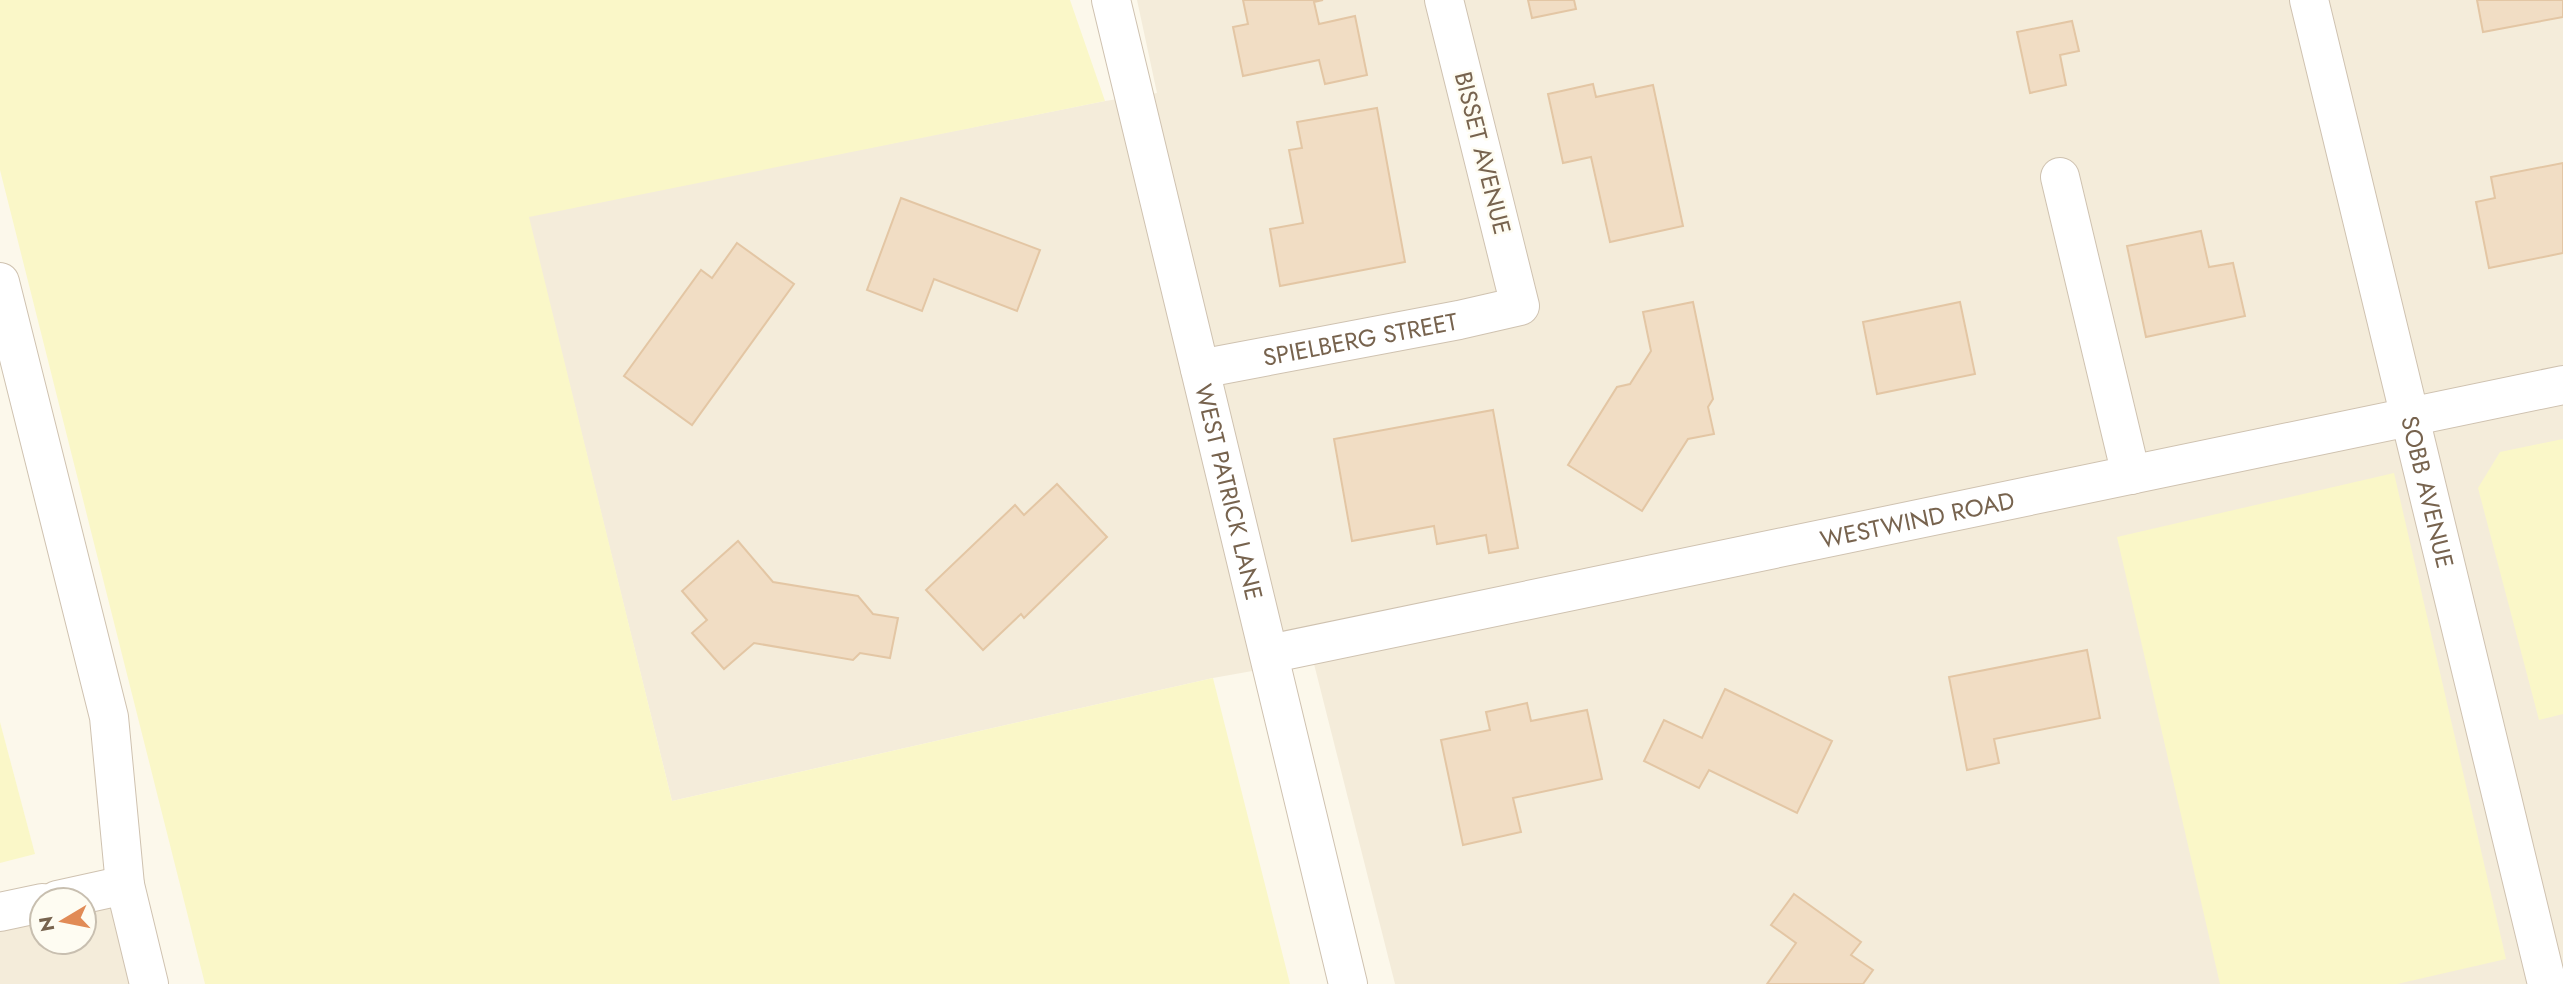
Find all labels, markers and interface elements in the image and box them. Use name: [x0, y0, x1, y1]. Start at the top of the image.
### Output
street label: BISSET AVENUE: [1446, 68, 1520, 238]
street label: SPIELBERG STREET: [1260, 303, 1460, 374]
street label: WEST PATRICK LANE: [1187, 380, 1272, 603]
street label: SOBB AVENUE: [2393, 412, 2463, 571]
street label: WESTWIND ROAD: [1817, 482, 2017, 557]
north arrow: [28, 886, 98, 956]
text: N: [32, 914, 61, 934]

